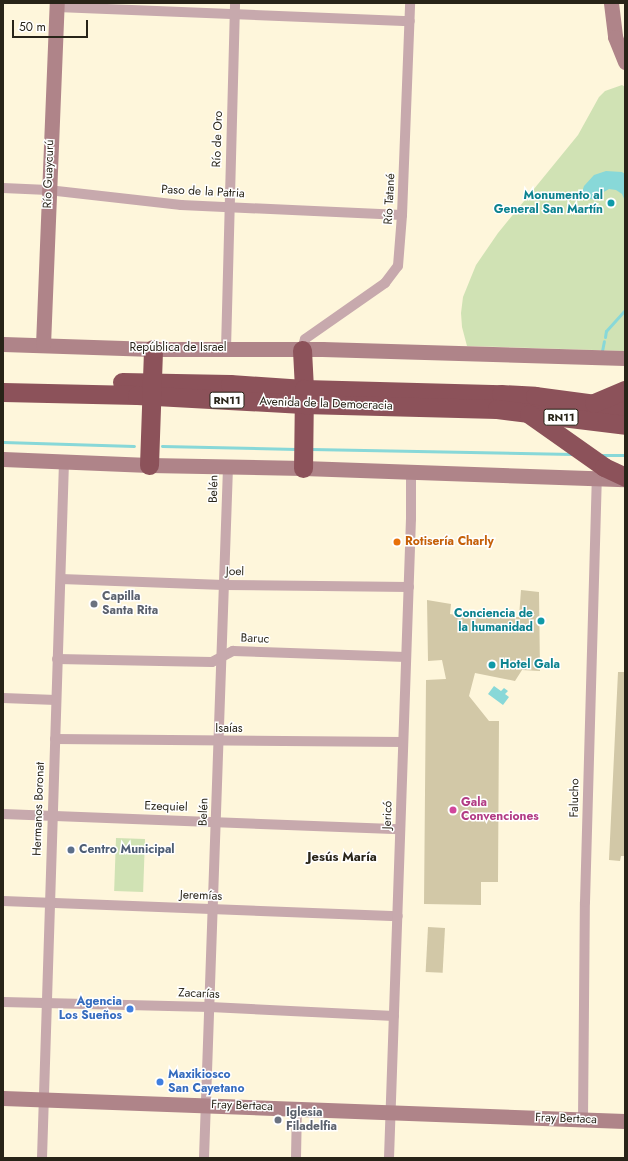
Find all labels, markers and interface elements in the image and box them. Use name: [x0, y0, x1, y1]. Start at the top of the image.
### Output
scale bar: [14, 12, 90, 38]
text: 50 m: [19, 18, 46, 36]
street label: Río de Oro: [210, 110, 226, 168]
street label: Río Guaycurú: [41, 139, 57, 209]
street label: Río Tatané: [381, 173, 399, 225]
street label: Paso de la Patria: [161, 183, 245, 201]
place label: Monumento al General San Martín: [494, 189, 603, 217]
marker: Monumento al General San Martín: [606, 198, 616, 208]
street label: República de Israel: [129, 341, 227, 355]
road number: RN11: [209, 391, 245, 409]
street label: Avenida de la Democracia: [259, 394, 393, 414]
road number: RN11: [543, 408, 579, 426]
street label: Belén: [207, 475, 221, 503]
place label: Rotisería Charly: [405, 535, 494, 549]
marker: Rotisería Charly: [392, 537, 402, 547]
street label: Joel: [226, 565, 244, 579]
place label: Capilla Santa Rita: [102, 590, 158, 618]
marker: Capilla Santa Rita: [89, 599, 99, 609]
place label: Conciencia de la humanidad: [454, 607, 533, 635]
marker: Conciencia de la humanidad: [536, 616, 546, 626]
street label: Baruc: [240, 631, 270, 647]
place label: Hotel Gala: [500, 658, 560, 672]
marker: Hotel Gala: [487, 660, 497, 670]
street label: Isaías: [215, 722, 243, 736]
street label: Hermanos Boronat: [30, 762, 48, 856]
street label: Falucho: [567, 778, 583, 818]
place label: Gala Convenciones: [461, 796, 539, 824]
street label: Belén: [196, 798, 212, 826]
street label: Ezequiel: [144, 799, 188, 815]
street label: Jericó: [380, 800, 396, 830]
marker: Gala Convenciones: [448, 805, 458, 815]
place label: Centro Municipal: [79, 843, 175, 857]
marker: Centro Municipal: [66, 845, 76, 855]
district label: Jesús María: [307, 849, 377, 865]
street label: Jeremías: [180, 888, 222, 904]
street label: Zacarías: [178, 986, 220, 1002]
place label: Agencia Los Sueños: [59, 995, 122, 1023]
marker: Agencia Los Sueños: [125, 1004, 135, 1014]
place label: Maxikiosco San Cayetano: [168, 1068, 244, 1096]
marker: Maxikiosco San Cayetano: [155, 1077, 165, 1087]
street label: Fray Bertaca: [211, 1098, 273, 1114]
place label: Iglesia Filadelfia: [286, 1106, 337, 1134]
street label: Fray Bertaca: [535, 1111, 597, 1127]
marker: Iglesia Filadelfia: [273, 1115, 283, 1125]

